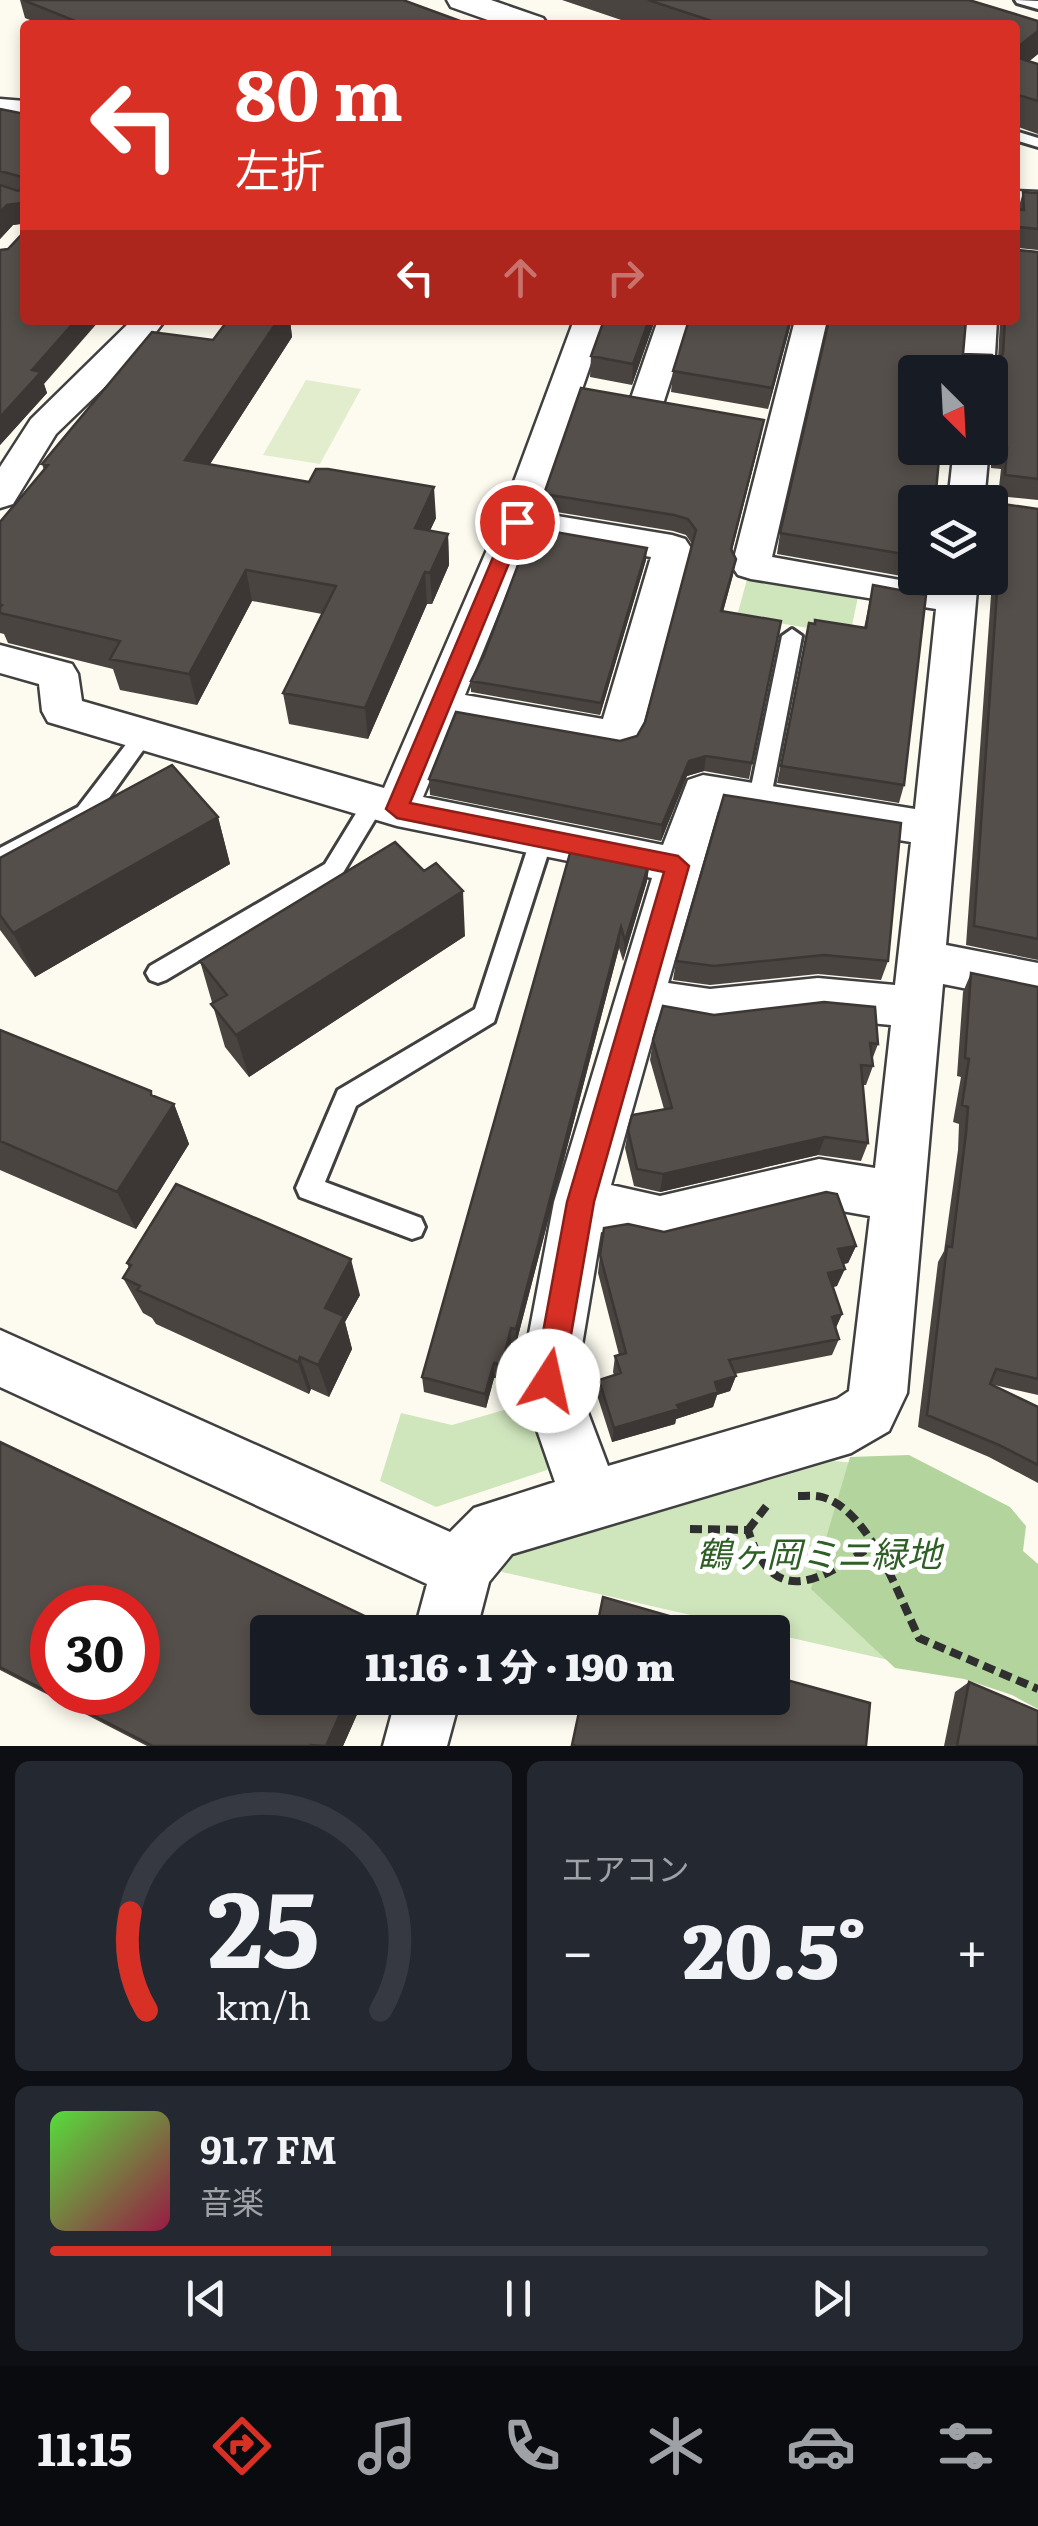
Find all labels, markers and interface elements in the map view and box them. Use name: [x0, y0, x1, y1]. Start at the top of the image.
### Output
text: 80 m: [235, 39, 403, 143]
icon: left: [70, 60, 200, 190]
text: 左折: [235, 134, 325, 201]
icon: left: [388, 250, 443, 305]
icon: ahead: [493, 250, 548, 305]
icon: right: [598, 250, 653, 305]
north arrow: [898, 355, 1008, 465]
map controls: [898, 355, 1008, 595]
pin: [475, 480, 560, 565]
button: layers: [898, 485, 1008, 595]
icon: arrive: [490, 495, 545, 550]
position arrow: [496, 1329, 600, 1433]
park label: 鶴ヶ岡ミニ緑地: [696, 1526, 944, 1578]
speed limit sign: 30: [30, 1585, 160, 1715]
text: 11:16 · 1 分 · 190 m: [365, 1636, 675, 1693]
text: エアコン: [562, 1843, 690, 1891]
text: 25: [207, 1846, 319, 2000]
text: 20.5°: [683, 1891, 867, 2002]
text: −: [562, 1907, 594, 1989]
text: +: [956, 1907, 988, 1989]
text: km/h: [216, 1978, 311, 2031]
text: 91.7 FM: [200, 2119, 337, 2176]
text: 音楽: [200, 2176, 264, 2224]
icon: previous: [179, 2271, 234, 2326]
icon: pause: [491, 2271, 546, 2326]
icon: next: [804, 2271, 859, 2326]
icon: directions: [207, 2411, 277, 2481]
icon: music: [352, 2411, 422, 2481]
icon: phone: [497, 2411, 567, 2481]
icon: climate: [641, 2411, 711, 2481]
icon: car: [786, 2411, 856, 2481]
icon: filters: [931, 2411, 1001, 2481]
text: 11:15: [37, 2413, 133, 2480]

